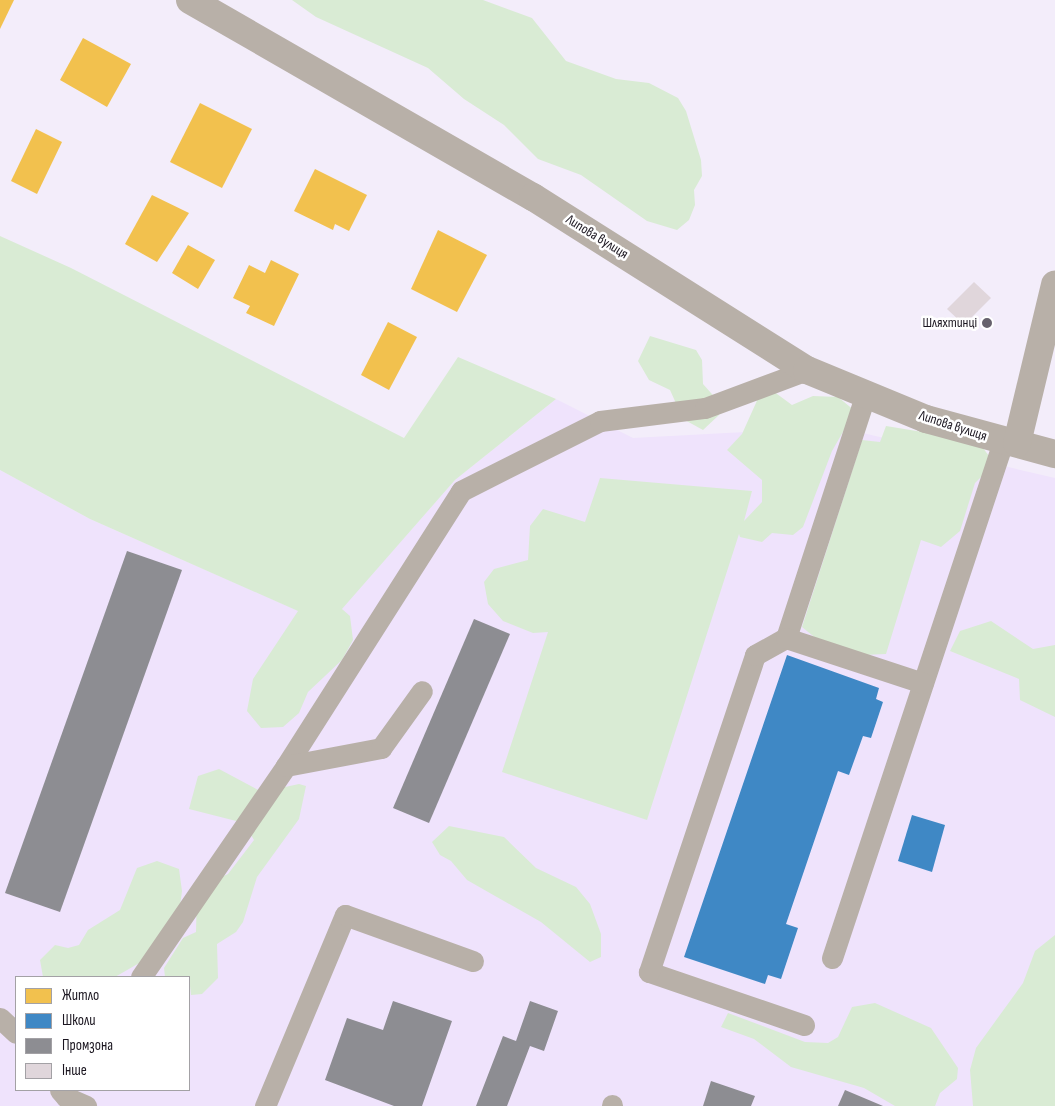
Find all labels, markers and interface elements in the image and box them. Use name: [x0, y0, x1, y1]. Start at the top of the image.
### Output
street label: Липова вулиця: [563, 211, 631, 263]
place label: Шляхтинці: [923, 315, 977, 331]
marker: Шляхтинці: [981, 317, 993, 329]
street label: Липова вулиця: [917, 407, 989, 445]
legend: [15, 976, 190, 1091]
text: Житло: [62, 986, 99, 1005]
text: Школи: [62, 1011, 95, 1030]
text: Промзона: [62, 1036, 113, 1055]
text: Інше: [62, 1061, 87, 1080]

